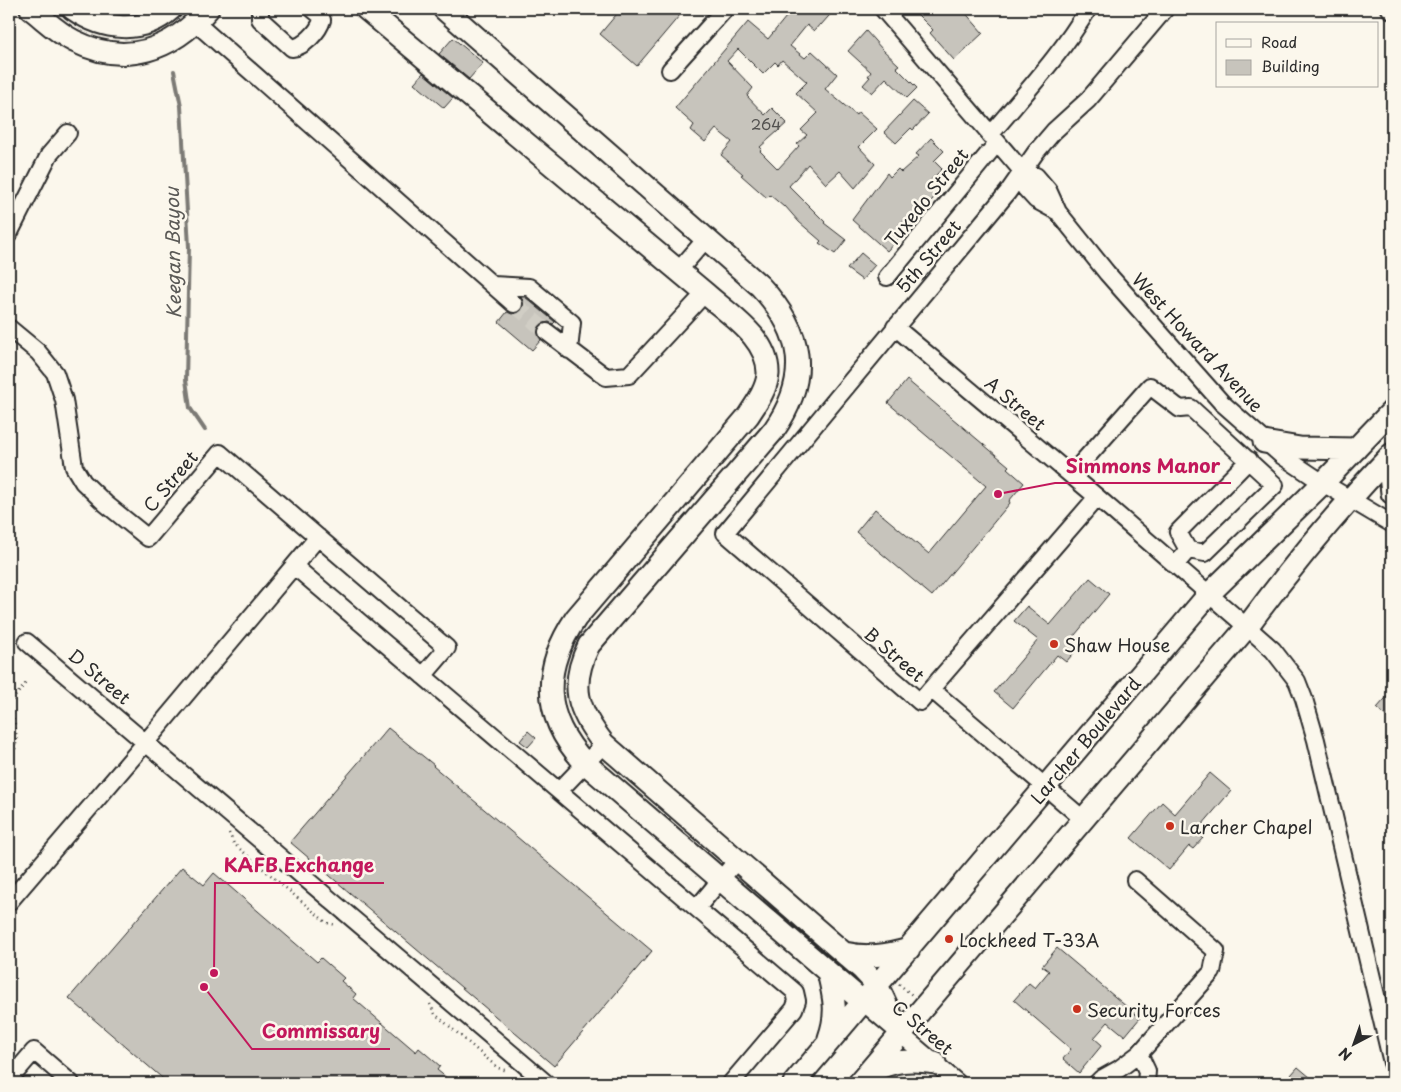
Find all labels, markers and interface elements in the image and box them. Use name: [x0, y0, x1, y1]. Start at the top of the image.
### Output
legend: [1216, 22, 1378, 88]
text: Road: [1261, 30, 1297, 53]
text: Building: [1261, 54, 1320, 77]
house number: 264: [751, 112, 781, 135]
street label: Tuxedo Street: [878, 142, 974, 252]
water label: Keegan Bayou: [157, 185, 187, 319]
street label: 5th Street: [889, 213, 967, 299]
street label: West Howard Avenue: [1126, 266, 1270, 418]
street label: A Street: [980, 369, 1052, 437]
street label: C Street: [136, 444, 204, 518]
callout: Simmons Manor: [1055, 449, 1231, 483]
text: Simmons Manor: [1066, 451, 1220, 479]
street label: B Street: [859, 620, 931, 688]
place label: Shaw House: [1064, 631, 1170, 658]
marker: Shaw House: [1048, 638, 1060, 650]
street label: D Street: [63, 642, 137, 710]
street label: Larcher Boulevard: [1024, 670, 1146, 810]
place label: Larcher Chapel: [1180, 813, 1312, 840]
marker: Larcher Chapel: [1164, 820, 1176, 832]
callout: KAFB Exchange: [215, 849, 384, 883]
text: KAFB Exchange: [224, 850, 374, 878]
place label: Lockheed T-33A: [959, 926, 1099, 953]
marker: Lockheed T-33A: [943, 933, 955, 945]
street label: C Street: [886, 993, 960, 1061]
place label: Security Forces: [1087, 996, 1220, 1023]
marker: Security Forces: [1071, 1003, 1083, 1015]
callout: Commissary: [252, 1015, 390, 1049]
text: Commissary: [262, 1016, 380, 1044]
north arrow: [1328, 1020, 1378, 1070]
text: N: [1334, 1043, 1356, 1066]

